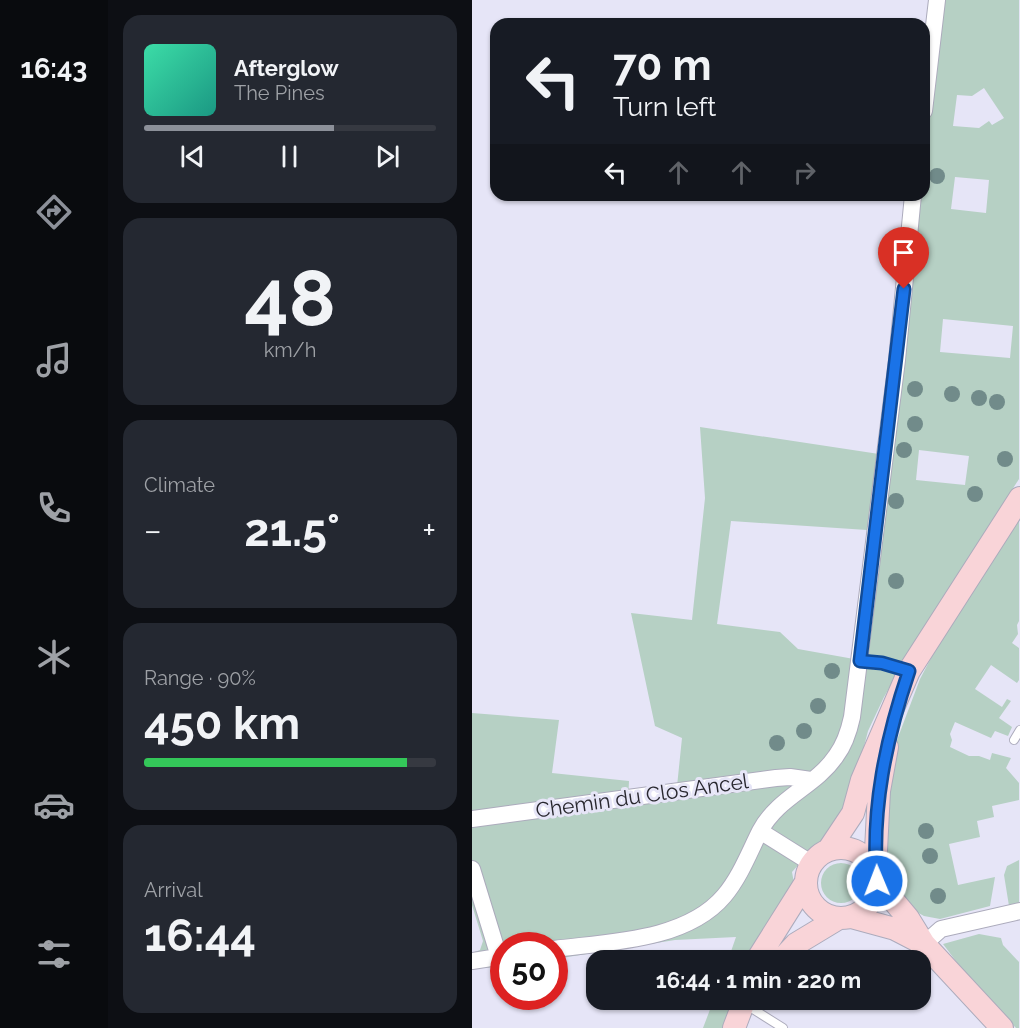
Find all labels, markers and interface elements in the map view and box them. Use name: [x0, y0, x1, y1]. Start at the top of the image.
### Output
text: 70 m: [613, 41, 712, 90]
icon: left: [514, 42, 592, 120]
text: 16:43: [21, 53, 87, 84]
text: Afterglow: [234, 55, 339, 81]
text: The Pines: [234, 81, 325, 105]
text: Turn left: [613, 91, 716, 122]
icon: previous: [176, 140, 209, 173]
icon: pause: [273, 140, 306, 173]
icon: next: [371, 140, 404, 173]
icon: left: [599, 156, 632, 189]
icon: ahead: [662, 156, 695, 189]
icon: ahead: [725, 156, 758, 189]
icon: right: [788, 156, 821, 189]
icon: directions: [33, 191, 75, 233]
pin: [878, 227, 929, 289]
icon: arrive: [887, 236, 920, 269]
text: 48: [244, 253, 336, 344]
text: km/h: [264, 338, 316, 362]
icon: music: [33, 339, 75, 381]
text: Climate: [144, 473, 215, 497]
icon: phone: [33, 487, 75, 529]
text: 21.5°: [244, 504, 340, 557]
text: −: [144, 511, 162, 550]
text: +: [422, 511, 436, 550]
icon: climate: [33, 636, 75, 678]
text: Range · 90%: [144, 666, 256, 690]
text: 450 km: [144, 697, 300, 750]
street label: Chemin du Clos Ancel: [534, 768, 750, 823]
icon: car: [33, 784, 75, 826]
position arrow: [845, 849, 909, 913]
text: Arrival: [144, 878, 203, 902]
text: 16:44: [144, 909, 256, 962]
speed limit sign: 50: [490, 932, 568, 1010]
icon: filters: [33, 933, 75, 975]
text: 16:44 · 1 min · 220 m: [656, 967, 861, 993]

